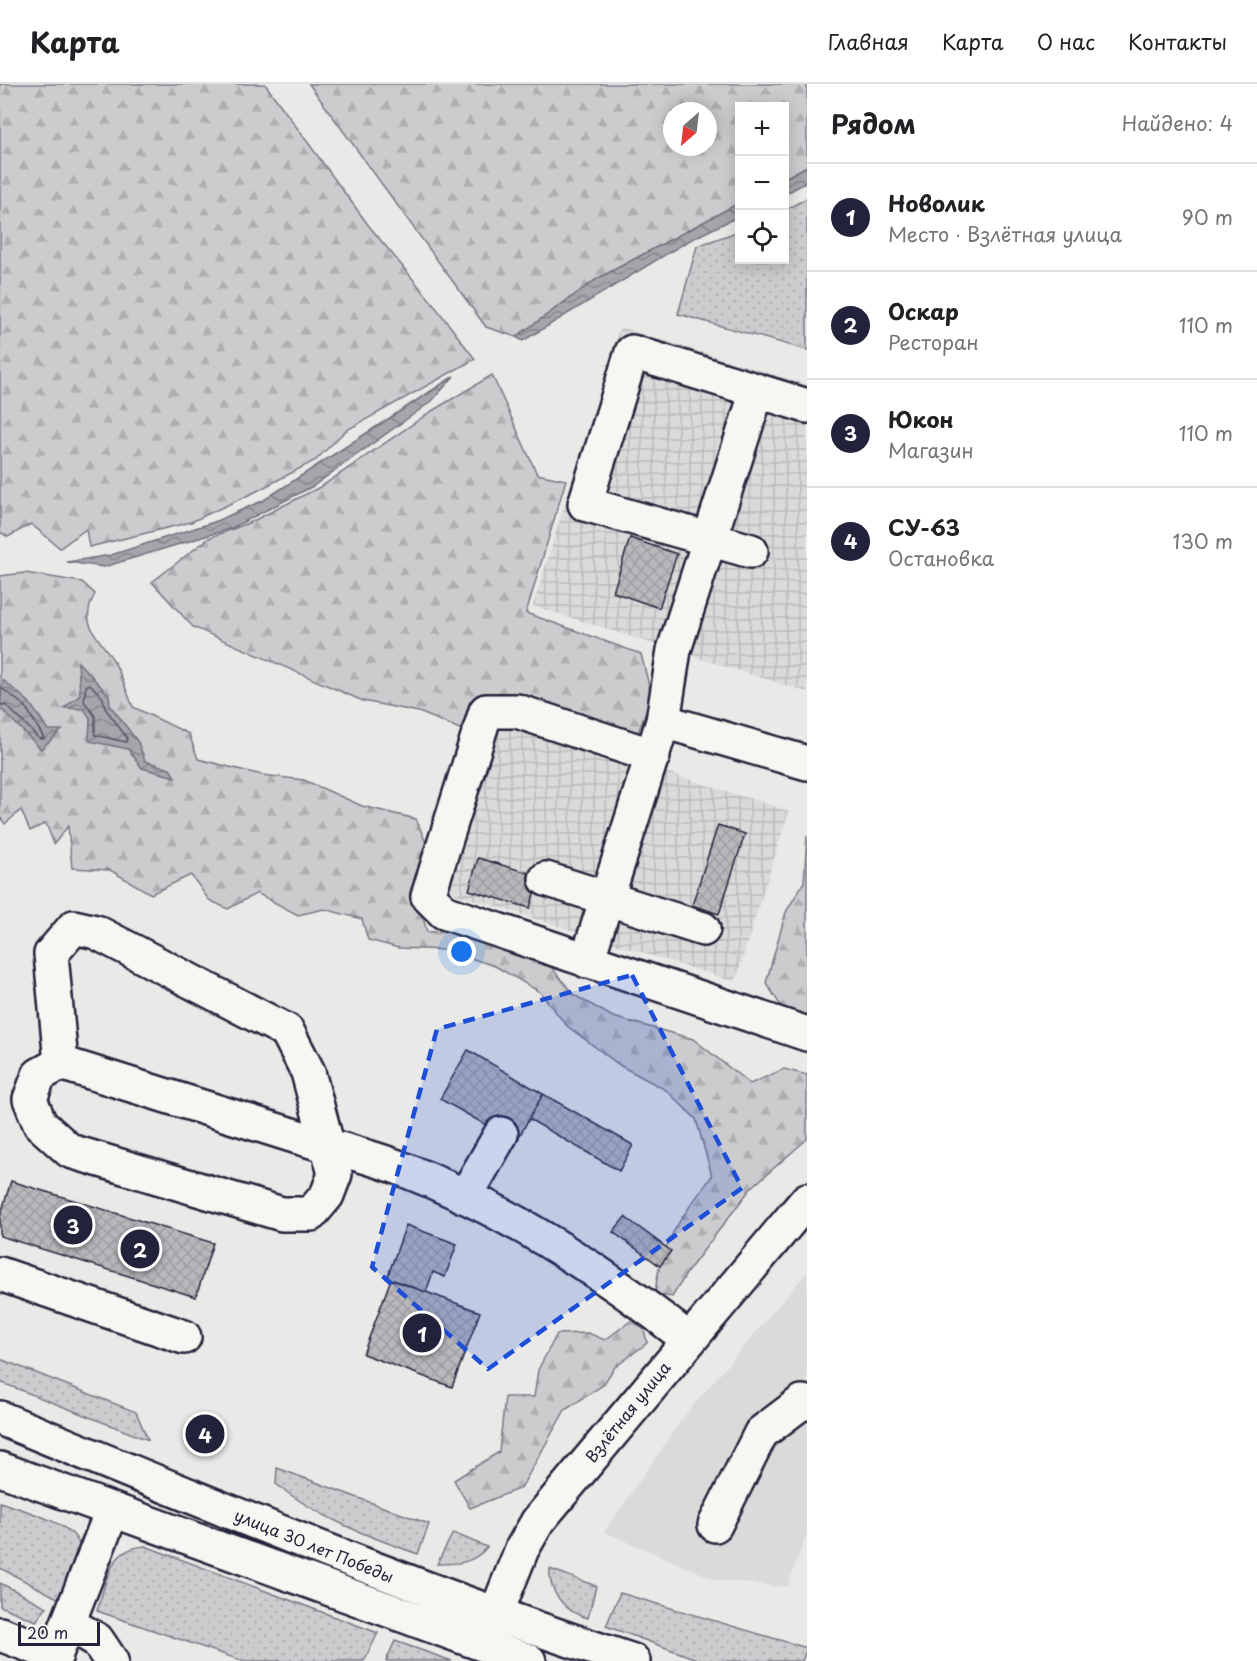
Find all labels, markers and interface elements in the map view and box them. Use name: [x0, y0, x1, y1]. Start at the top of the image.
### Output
text: Карта: [30, 20, 120, 63]
text: Главная: [828, 25, 909, 57]
text: Карта: [942, 25, 1004, 57]
text: О нас: [1037, 25, 1095, 57]
text: Контакты: [1128, 25, 1227, 57]
north arrow: [663, 102, 717, 156]
map controls: [735, 102, 789, 264]
button: +: [735, 102, 789, 156]
text: Рядом: [831, 104, 916, 143]
text: Найдено: 4: [1122, 108, 1233, 138]
button: −: [735, 156, 789, 210]
text: Новолик: [888, 186, 985, 219]
text: 1: [846, 202, 855, 232]
text: 90 m: [1182, 202, 1233, 232]
button: locate: [735, 210, 789, 264]
text: Место · Взлётная улица: [888, 219, 1122, 249]
text: Оскар: [888, 294, 959, 327]
text: 2: [843, 310, 858, 340]
text: 110 m: [1179, 310, 1233, 340]
text: Ресторан: [888, 327, 979, 357]
text: Юкон: [888, 402, 954, 435]
text: 3: [844, 418, 857, 448]
text: 110 m: [1179, 418, 1233, 448]
text: Магазин: [888, 435, 974, 465]
text: СУ-63: [888, 510, 960, 543]
text: 4: [844, 526, 857, 556]
text: 130 m: [1173, 526, 1233, 556]
text: Остановка: [888, 543, 994, 573]
your location: [447, 937, 476, 966]
pin: 3: [54, 1202, 92, 1248]
pin: 2: [120, 1226, 160, 1272]
pin: 1: [402, 1310, 442, 1356]
street label: Взлётная улица: [579, 1356, 676, 1467]
pin: 4: [186, 1412, 224, 1456]
street label: улица 30 лет Победы: [231, 1502, 398, 1588]
scale bar: [18, 1619, 100, 1646]
text: 20 m: [27, 1620, 68, 1644]

